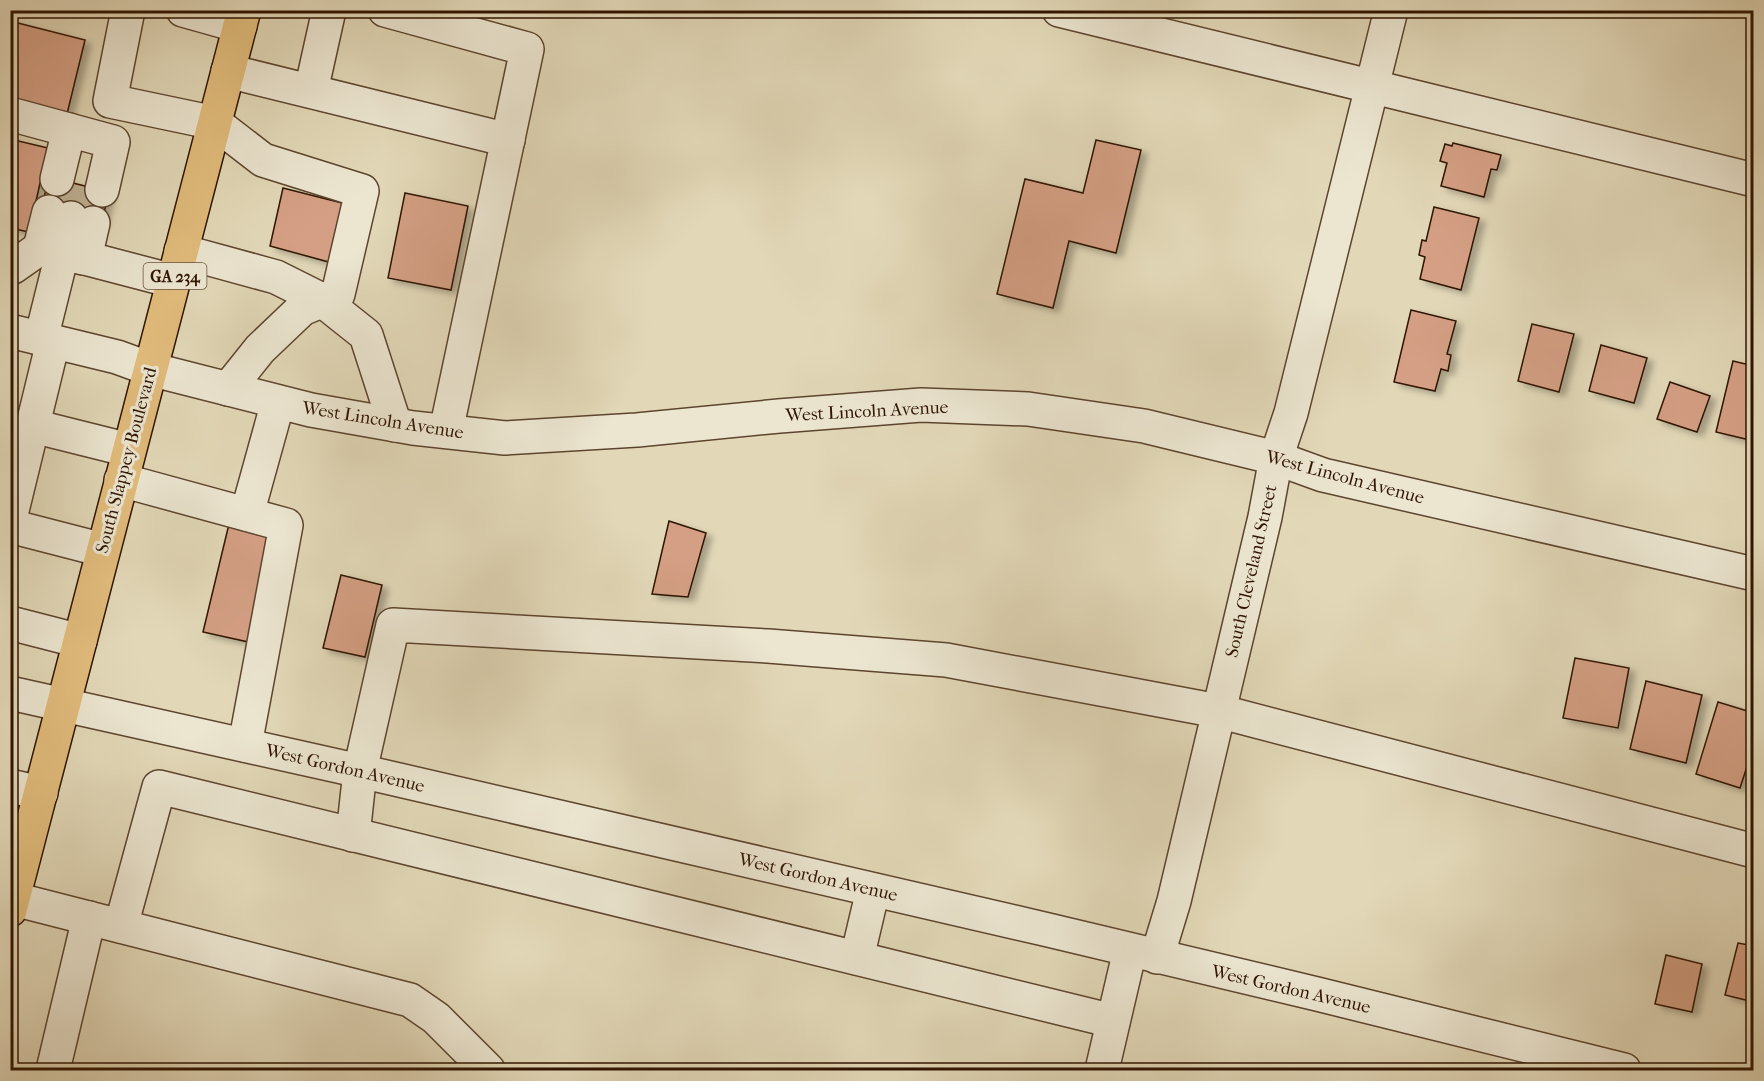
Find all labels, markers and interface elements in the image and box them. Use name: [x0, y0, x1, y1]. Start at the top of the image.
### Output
road number: GA 234: [144, 263, 207, 289]
street label: South Slappey Boulevard: [92, 365, 161, 555]
street label: West Lincoln Avenue: [300, 397, 465, 444]
street label: West Lincoln Avenue: [784, 397, 949, 426]
street label: West Lincoln Avenue: [1262, 446, 1426, 509]
street label: South Cleveland Street: [1221, 482, 1282, 660]
street label: West Gordon Avenue: [262, 740, 427, 797]
street label: West Gordon Avenue: [735, 849, 900, 906]
street label: West Gordon Avenue: [1208, 961, 1373, 1018]

